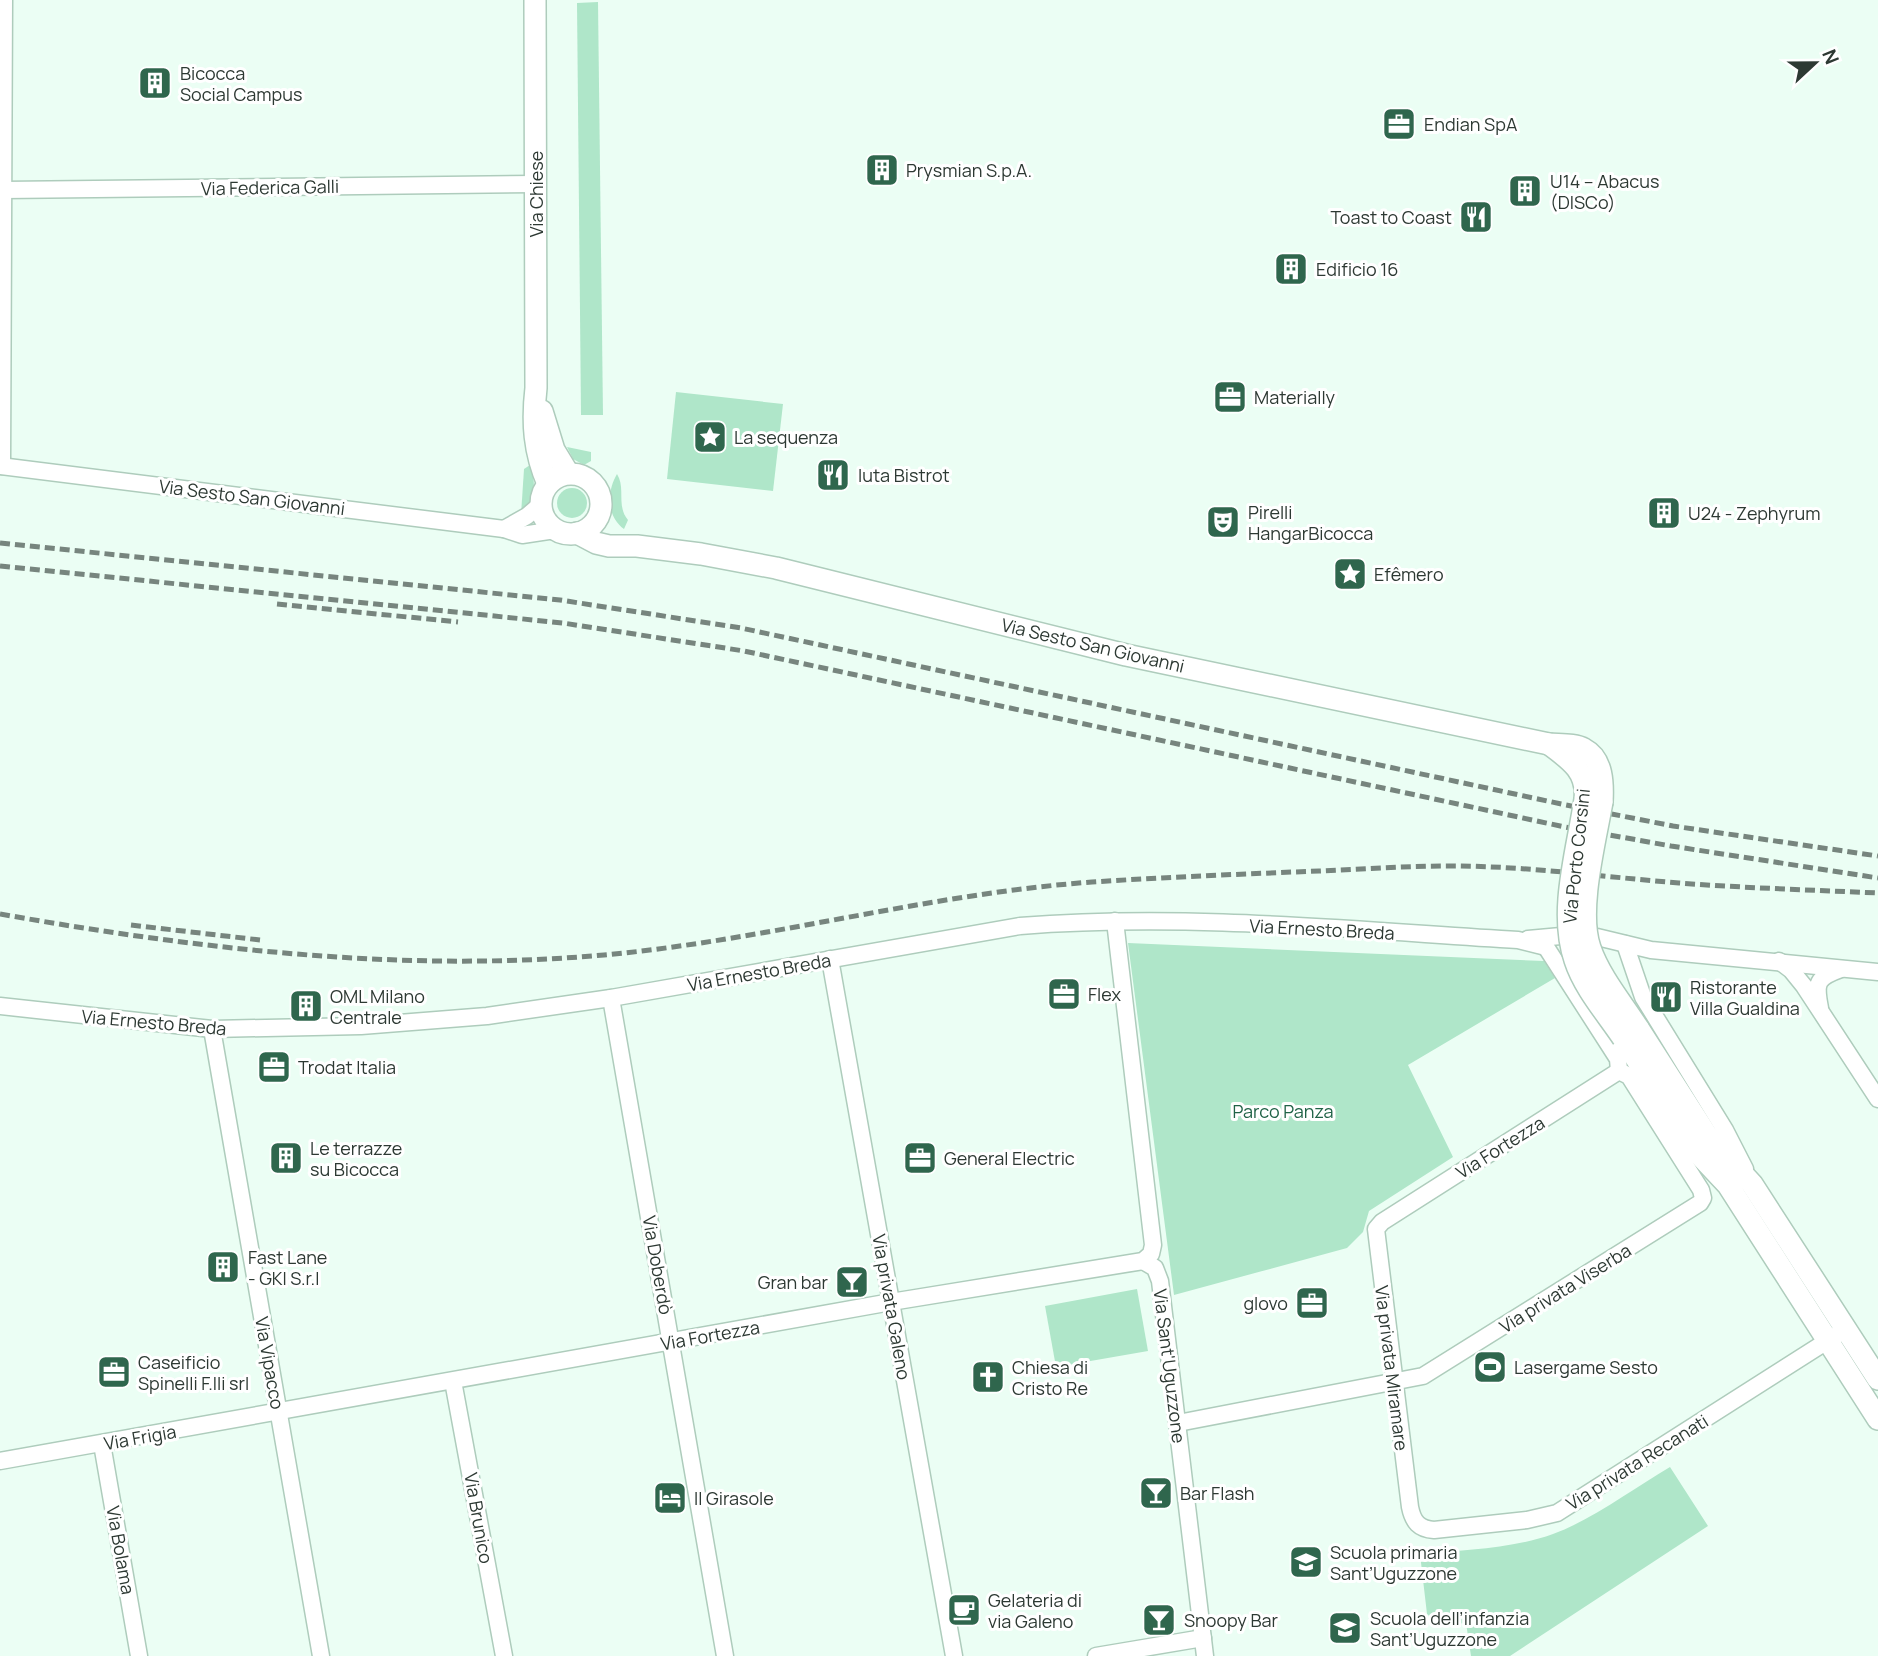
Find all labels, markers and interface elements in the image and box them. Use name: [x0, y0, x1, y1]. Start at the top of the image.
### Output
north arrow: [1780, 28, 1850, 98]
text: N: [1816, 45, 1845, 68]
place label: Bicocca Social Campus: [180, 61, 302, 106]
building icon: Bicocca Social Campus: [136, 64, 174, 102]
office icon: Endian SpA: [1380, 105, 1418, 143]
place label: Endian SpA: [1424, 112, 1518, 136]
street label: Via Chiese: [524, 151, 548, 237]
building icon: Prysmian S.p.A.: [863, 151, 901, 189]
place label: Prysmian S.p.A.: [906, 158, 1032, 182]
place label: U14 – Abacus (DISCo): [1550, 169, 1659, 214]
building icon: U14 – Abacus (DISCo): [1506, 172, 1544, 210]
street label: Via Federica Galli: [201, 174, 339, 200]
restaurant icon: Toast to Coast: [1457, 198, 1495, 236]
place label: Toast to Coast: [1331, 205, 1452, 229]
building icon: Edificio 16: [1272, 250, 1310, 288]
place label: Edificio 16: [1316, 257, 1398, 281]
office icon: Materially: [1211, 378, 1249, 416]
place label: Materially: [1254, 385, 1336, 409]
place icon: La sequenza: [691, 418, 729, 456]
place label: La sequenza: [734, 425, 838, 449]
restaurant icon: Iuta Bistrot: [814, 456, 852, 494]
place label: Iuta Bistrot: [858, 463, 950, 487]
street label: Via Sesto San Giovanni: [158, 474, 346, 520]
building icon: U24 - Zephyrum: [1645, 494, 1683, 532]
place label: Pirelli HangarBicocca: [1248, 500, 1373, 545]
place label: U24 - Zephyrum: [1688, 501, 1821, 525]
theatre icon: Pirelli HangarBicocca: [1204, 503, 1242, 541]
place icon: Efêmero: [1331, 555, 1369, 593]
place label: Efêmero: [1374, 562, 1444, 586]
street label: Via Sesto San Giovanni: [999, 612, 1187, 678]
street label: Via Porto Corsini: [1557, 787, 1595, 925]
street label: Via Ernesto Breda: [1249, 913, 1395, 945]
street label: Via Ernesto Breda: [685, 948, 833, 996]
office icon: Flex: [1045, 975, 1083, 1013]
place label: Ristorante Villa Gualdina: [1690, 975, 1800, 1020]
restaurant icon: Ristorante Villa Gualdina: [1647, 978, 1685, 1016]
place label: Flex: [1088, 982, 1121, 1006]
place label: OML Milano Centrale: [330, 984, 425, 1029]
building icon: OML Milano Centrale: [287, 987, 325, 1025]
street label: Via Ernesto Breda: [81, 1004, 227, 1040]
office icon: Trodat Italia: [255, 1048, 293, 1086]
place label: Trodat Italia: [298, 1055, 396, 1079]
park label: Parco Panza: [1233, 1099, 1333, 1123]
street label: Via Fortezza: [1451, 1110, 1549, 1184]
place label: Le terrazze su Bicocca: [310, 1136, 402, 1181]
building icon: Le terrazze su Bicocca: [267, 1139, 305, 1177]
office icon: General Electric: [901, 1139, 939, 1177]
place label: General Electric: [944, 1146, 1075, 1170]
street label: Via Doberdò: [638, 1214, 678, 1316]
street label: Via privata Galeno: [867, 1232, 917, 1382]
street label: Via privata Viserba: [1495, 1238, 1635, 1338]
place label: Fast Lane - GKI S.r.l: [248, 1245, 327, 1290]
building icon: Fast Lane - GKI S.r.l: [204, 1248, 242, 1286]
bar icon: Gran bar: [833, 1263, 871, 1301]
place label: Gran bar: [758, 1270, 828, 1294]
office icon: glovo: [1293, 1284, 1331, 1322]
street label: Via privata Miramare: [1370, 1284, 1414, 1452]
street label: Via Sant'Uguzzone: [1149, 1287, 1191, 1445]
place label: glovo: [1243, 1291, 1288, 1315]
street label: Via Fortezza: [659, 1314, 761, 1356]
street label: Via Vipacco: [250, 1315, 290, 1411]
sports icon: Lasergame Sesto: [1471, 1348, 1509, 1386]
place label: Caseificio Spinelli F.lli srl: [138, 1350, 249, 1395]
office icon: Caseificio Spinelli F.lli srl: [95, 1353, 133, 1391]
place label: Chiesa di Cristo Re: [1012, 1355, 1088, 1400]
place label: Lasergame Sesto: [1514, 1355, 1658, 1379]
church icon: Chiesa di Cristo Re: [969, 1358, 1007, 1396]
street label: Via privata Recanati: [1562, 1409, 1712, 1515]
street label: Via Frigia: [102, 1419, 178, 1455]
street label: Via Brunico: [459, 1471, 499, 1565]
bar icon: Bar Flash: [1137, 1474, 1175, 1512]
hotel icon: Il Girasole: [651, 1479, 689, 1517]
place label: Bar Flash: [1180, 1481, 1255, 1505]
place label: Il Girasole: [694, 1486, 774, 1510]
street label: Via Bolama: [101, 1504, 141, 1596]
place label: Scuola primaria Sant’Uguzzone: [1330, 1540, 1458, 1585]
school or university icon: Scuola primaria Sant’Uguzzone: [1287, 1543, 1325, 1581]
place label: Gelateria di via Galeno: [988, 1588, 1082, 1633]
cafe icon: Gelateria di via Galeno: [945, 1591, 983, 1629]
bar icon: Snoopy Bar: [1140, 1601, 1178, 1639]
place label: Scuola dell’infanzia Sant’Uguzzone: [1370, 1606, 1529, 1651]
place label: Snoopy Bar: [1184, 1608, 1278, 1632]
school or university icon: Scuola dell’infanzia Sant’Uguzzone: [1326, 1609, 1364, 1647]

